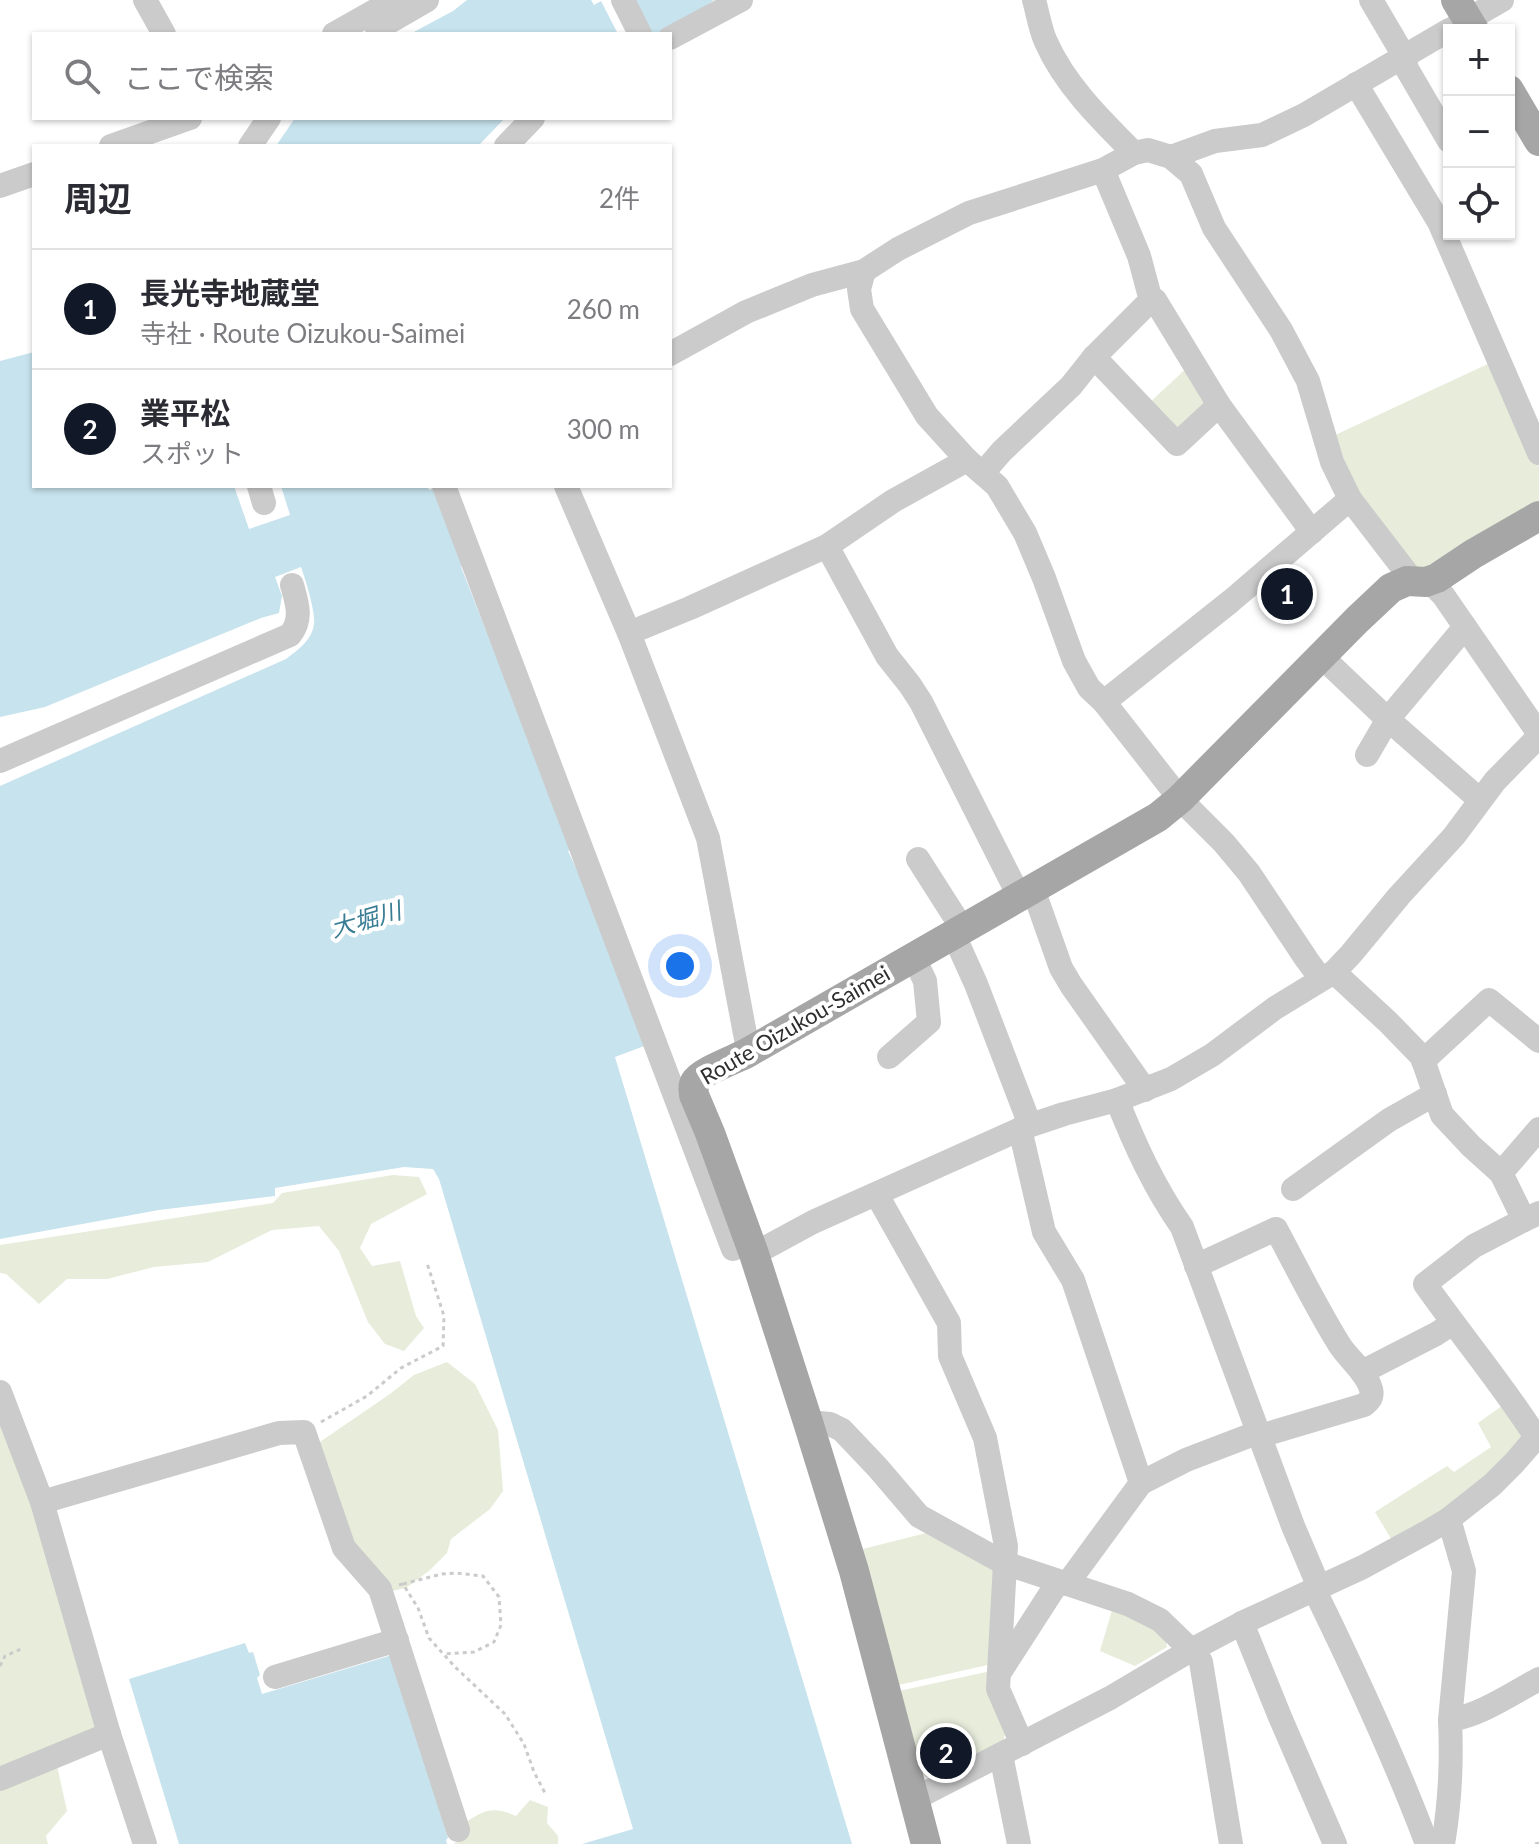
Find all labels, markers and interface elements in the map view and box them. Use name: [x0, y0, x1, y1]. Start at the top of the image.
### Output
map controls: [1443, 24, 1515, 240]
button: +: [1443, 24, 1515, 96]
search box: [32, 32, 672, 120]
icon: search: [60, 54, 104, 98]
text: ここで検索: [124, 59, 274, 95]
button: −: [1443, 96, 1515, 168]
button: locate: [1443, 168, 1515, 240]
text: 周辺: [64, 177, 132, 218]
text: 2件: [599, 182, 640, 214]
text: 長光寺地蔵堂: [140, 274, 320, 310]
text: 1: [82, 293, 98, 325]
text: 260 m: [567, 293, 640, 325]
text: 寺社 · Route Oizukou-Saimei: [140, 317, 465, 349]
text: 業平松: [140, 394, 230, 430]
text: 2: [82, 413, 98, 445]
text: 300 m: [567, 413, 640, 445]
text: スポット: [140, 437, 244, 469]
pin: 1: [1261, 564, 1313, 624]
water label: 大堀川: [327, 894, 407, 942]
your location: [660, 946, 700, 986]
street label: Route Oizukou-Saimei: [695, 959, 894, 1090]
pin: 2: [920, 1723, 972, 1783]

